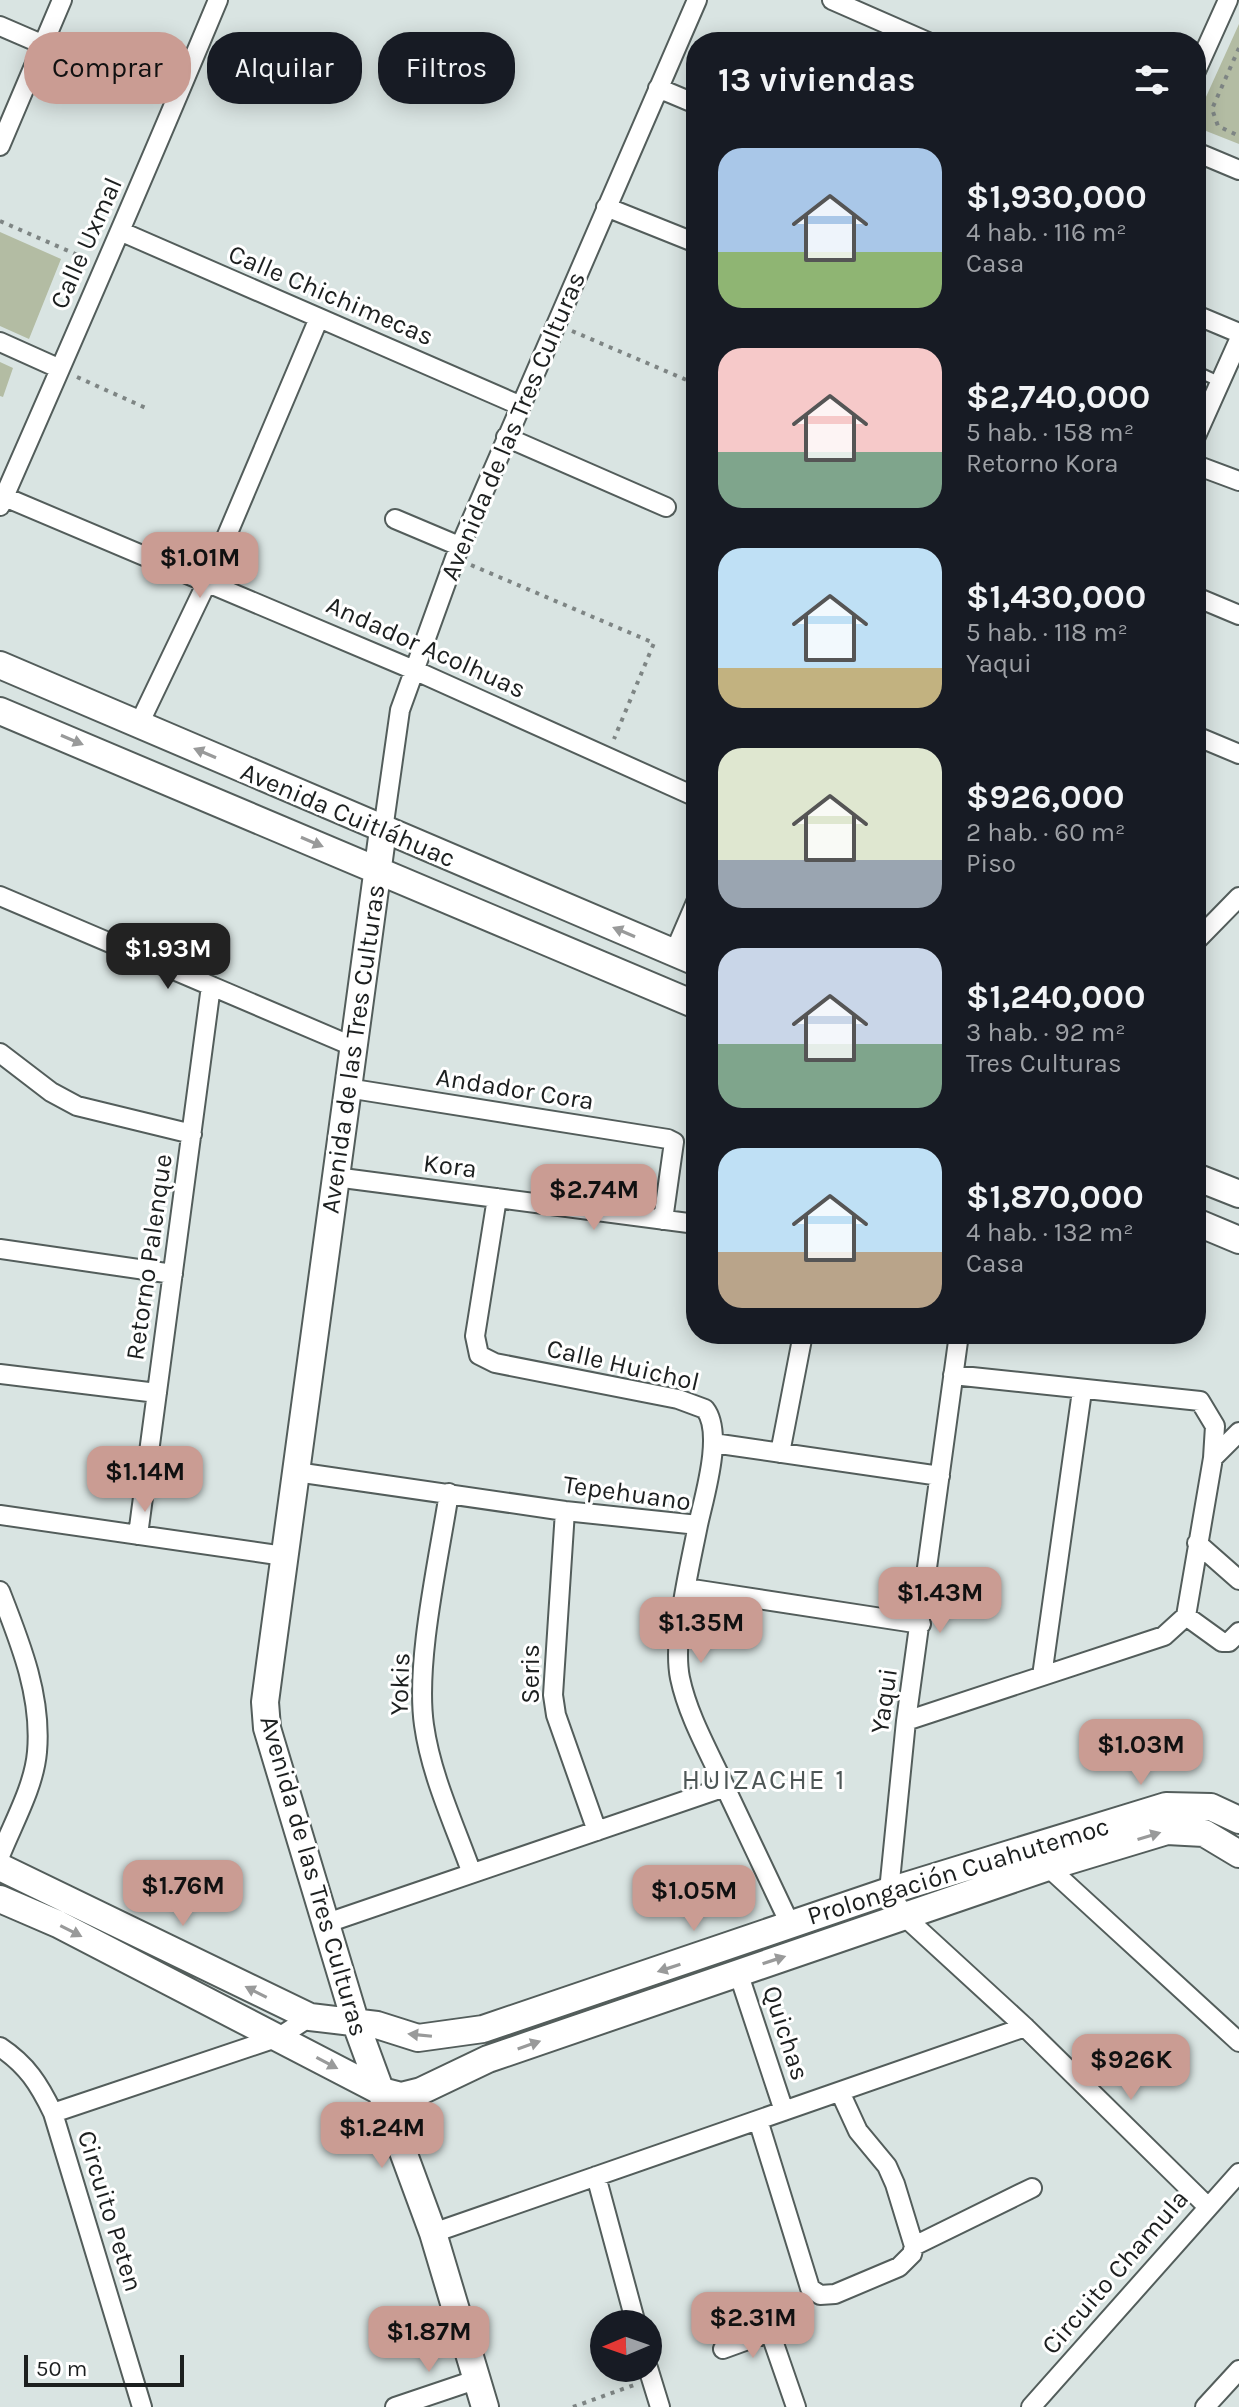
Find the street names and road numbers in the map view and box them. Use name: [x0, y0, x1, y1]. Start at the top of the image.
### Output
street label: Calle Uxmal: [43, 173, 129, 313]
street label: Calle Chichimecas: [224, 238, 438, 352]
street label: Avenida de las Tres Culturas: [434, 267, 592, 585]
street label: Andador Acolhuas: [322, 589, 530, 705]
street label: Avenida Cuitláhuac: [236, 756, 460, 874]
street label: Avenida de las Tres Culturas: [315, 882, 391, 1216]
street label: Andador Cora: [434, 1061, 596, 1117]
street label: Kora: [421, 1147, 479, 1185]
street label: Retorno Palenque: [119, 1152, 179, 1362]
street label: Calle Huichol: [544, 1332, 702, 1398]
street label: Tepehuano: [561, 1469, 693, 1517]
street label: Seris: [515, 1644, 546, 1704]
street label: Yokis: [383, 1652, 417, 1716]
street label: Yaqui: [864, 1666, 904, 1736]
street label: Avenida de las Tres Culturas: [253, 1712, 375, 2040]
street label: Prolongación Cuahutemoc: [803, 1810, 1113, 1932]
street label: Quichas: [756, 1982, 816, 2084]
street label: Circuito Peten: [71, 2127, 149, 2295]
street label: Circuito Chamula: [1035, 2183, 1195, 2361]

